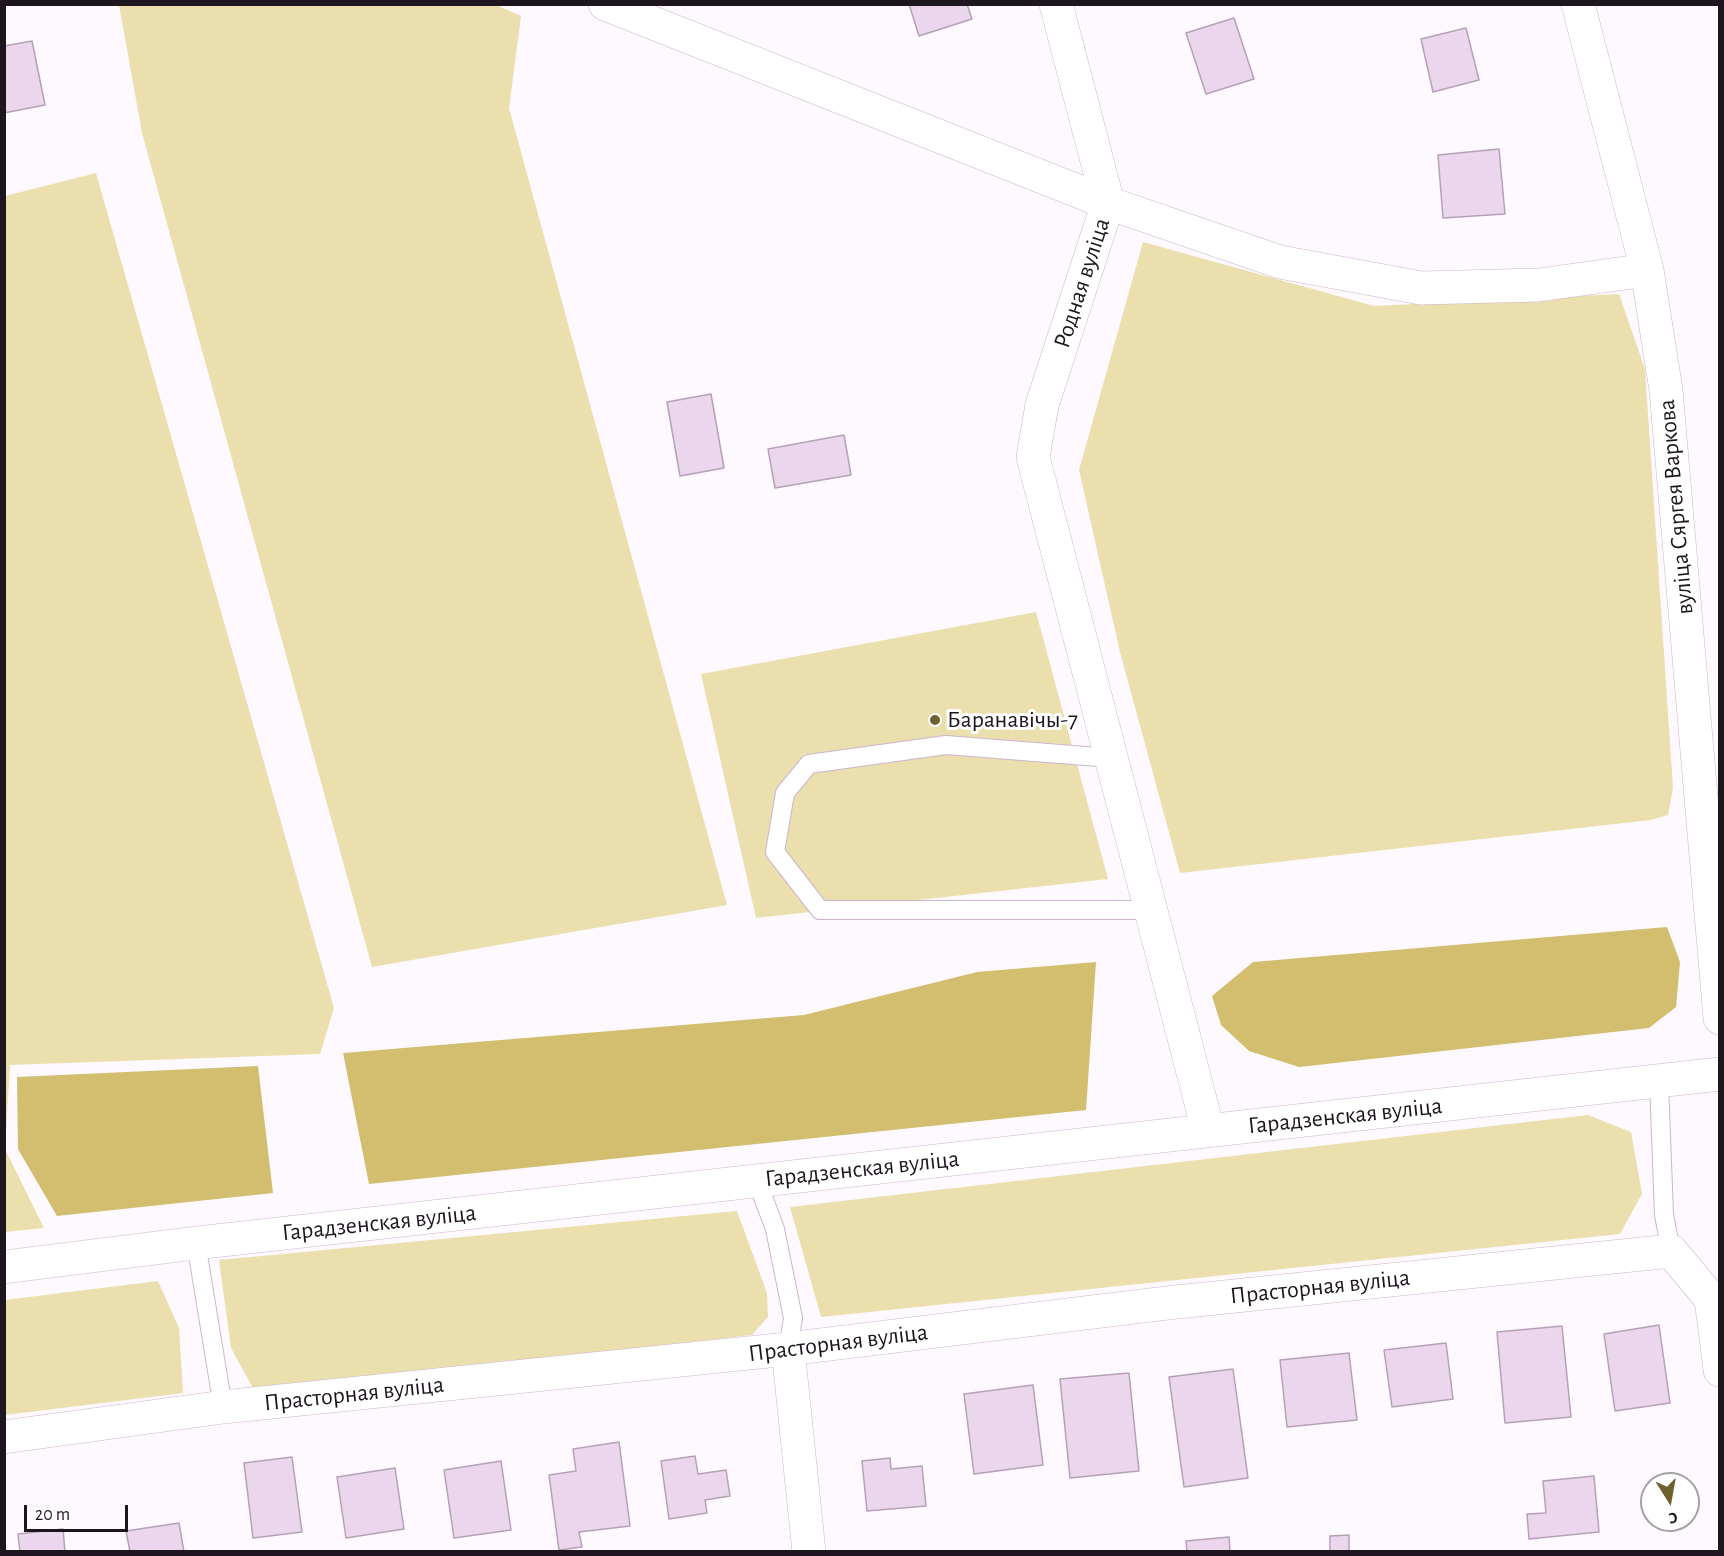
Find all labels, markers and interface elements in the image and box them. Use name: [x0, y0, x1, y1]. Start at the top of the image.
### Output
street label: Родная вуліца: [1047, 214, 1117, 352]
street label: вуліца Сяргея Варкова: [1652, 398, 1700, 616]
place label: Баранавічы-7: [947, 706, 1078, 734]
marker: Баранавічы-7: [928, 713, 942, 727]
street label: Гарадзенская вуліца: [1246, 1091, 1444, 1141]
street label: Гарадзенская вуліца: [763, 1144, 961, 1194]
street label: Гарадзенская вуліца: [280, 1198, 478, 1248]
street label: Прасторная вуліца: [1229, 1263, 1411, 1311]
street label: Прасторная вуліца: [747, 1318, 929, 1368]
street label: Прасторная вуліца: [263, 1370, 445, 1418]
north arrow: [1640, 1472, 1700, 1532]
scale bar: [27, 1493, 130, 1531]
text: 20 m: [35, 1506, 70, 1524]
text: С: [1667, 1509, 1679, 1526]

